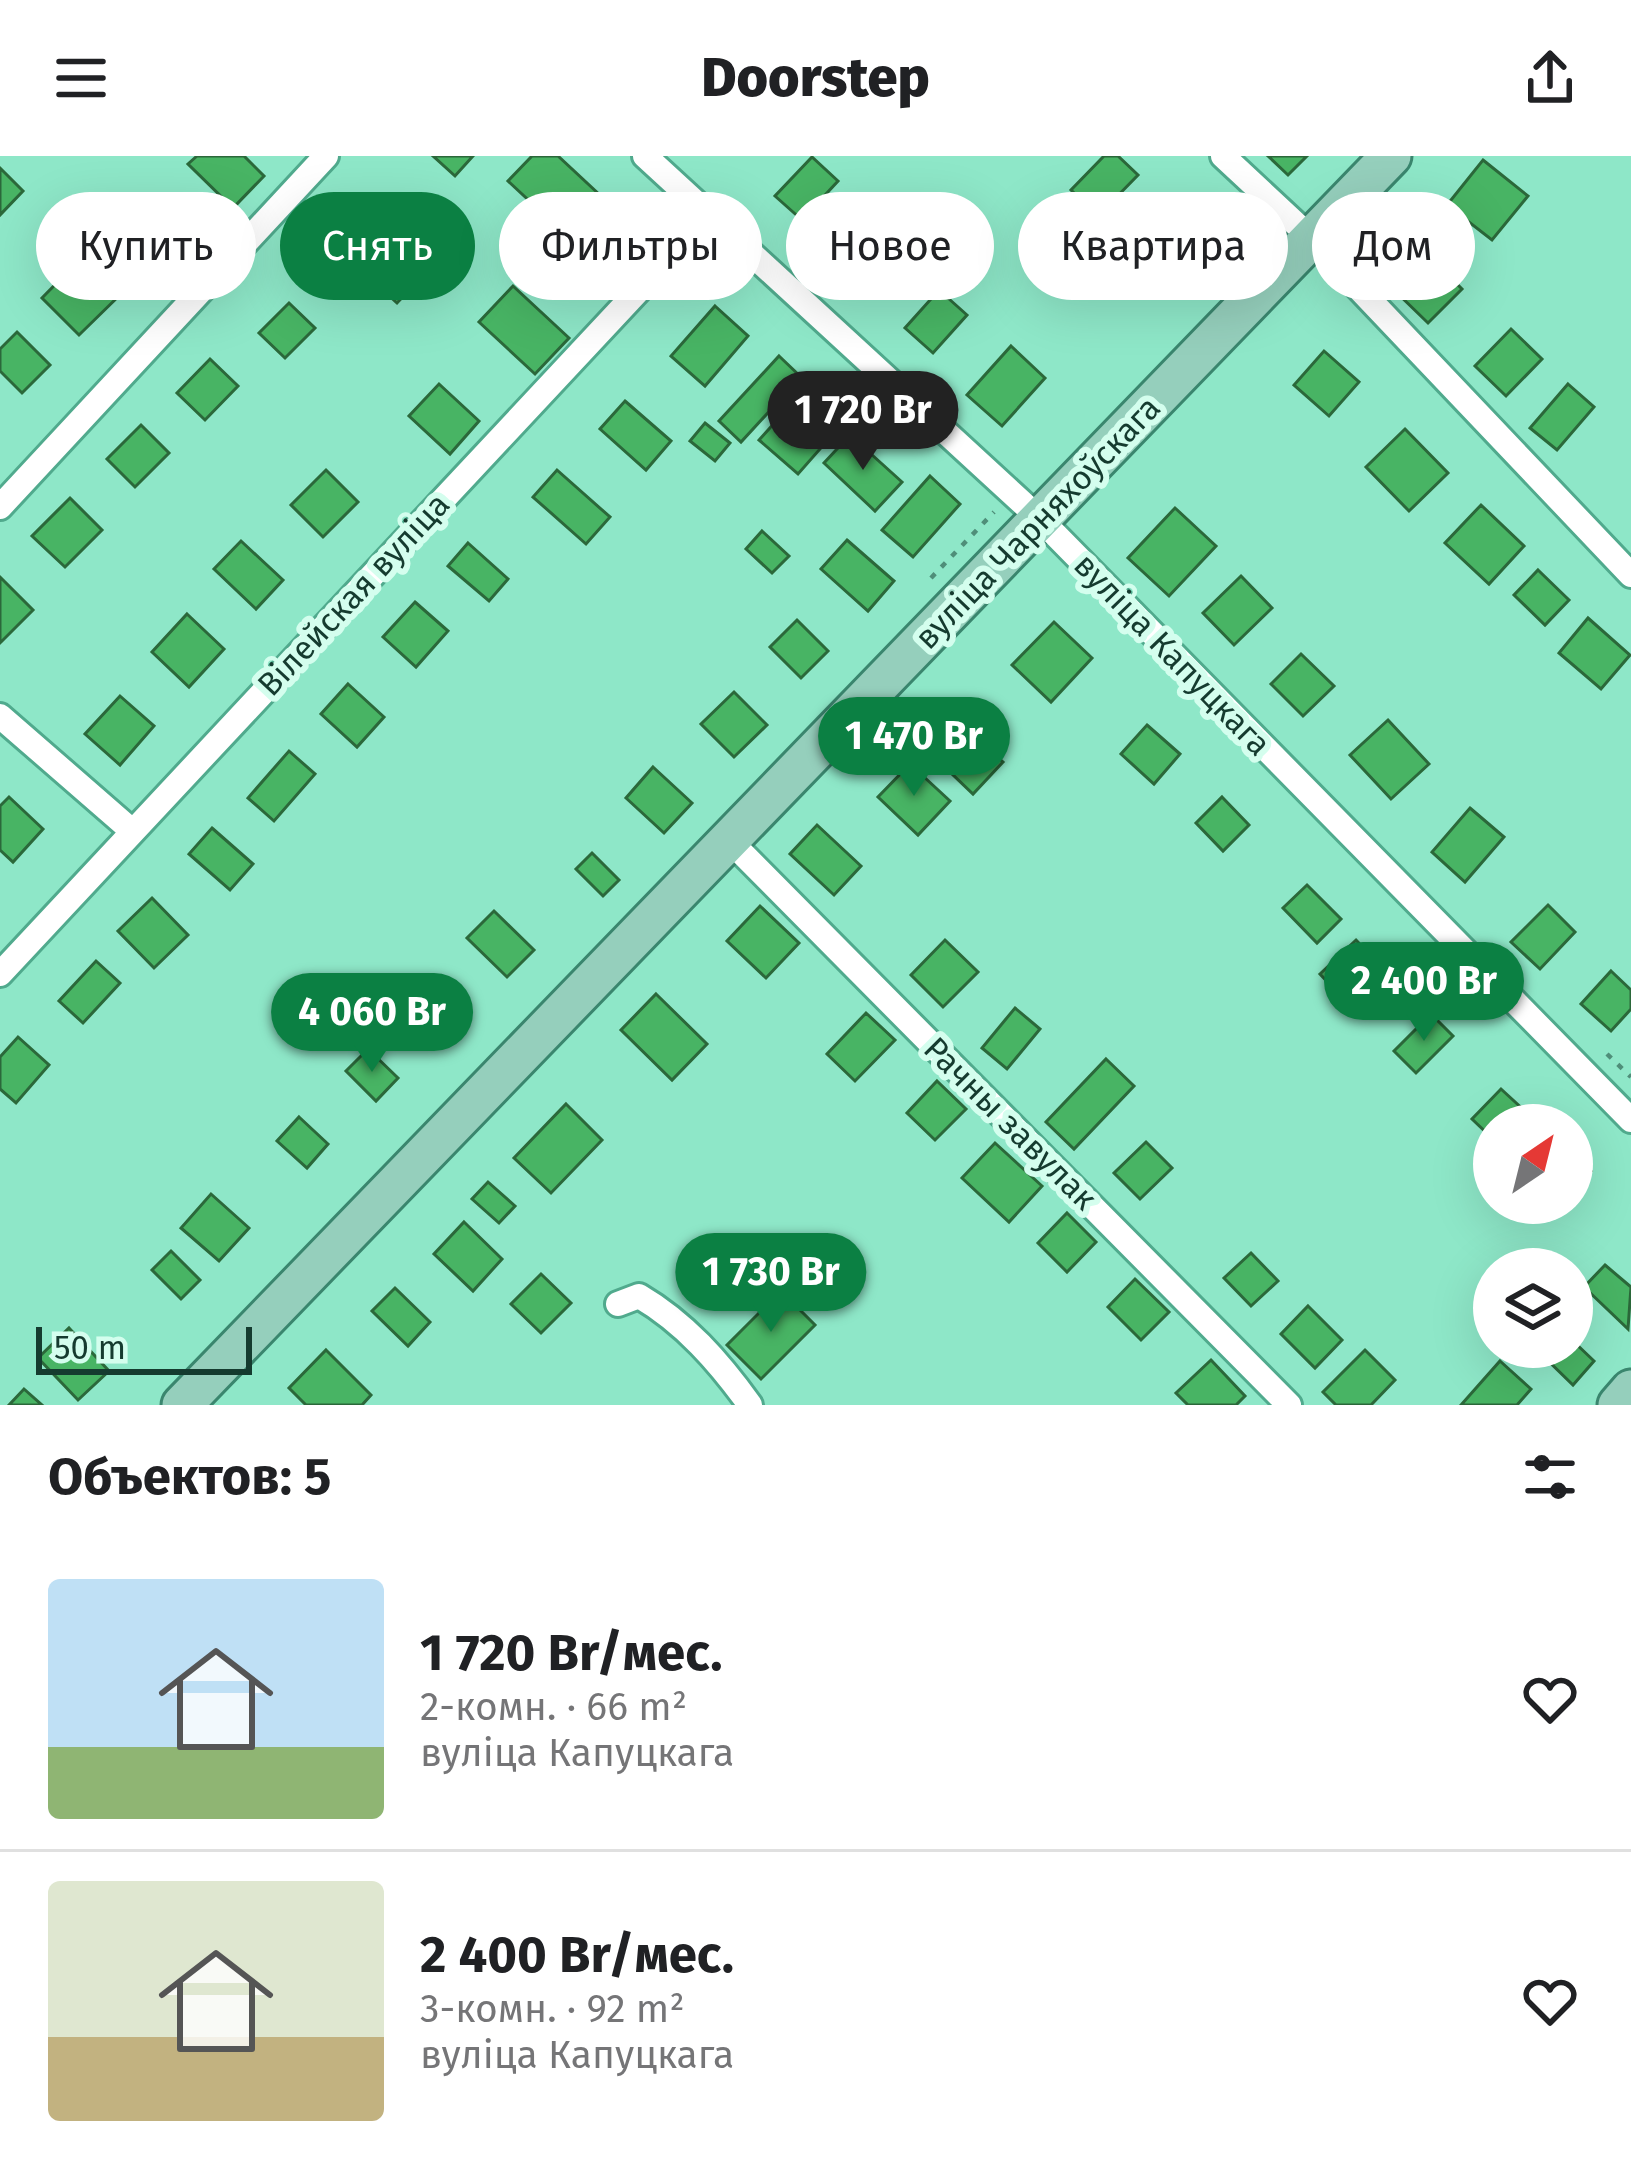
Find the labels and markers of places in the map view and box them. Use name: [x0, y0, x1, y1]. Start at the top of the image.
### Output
pin: 1 720 Br: [739, 371, 987, 473]
pin: 1 470 Br: [790, 697, 1038, 799]
pin: 2 400 Br: [1300, 942, 1548, 1044]
pin: 4 060 Br: [248, 973, 496, 1075]
pin: 1 730 Br: [647, 1233, 895, 1335]

